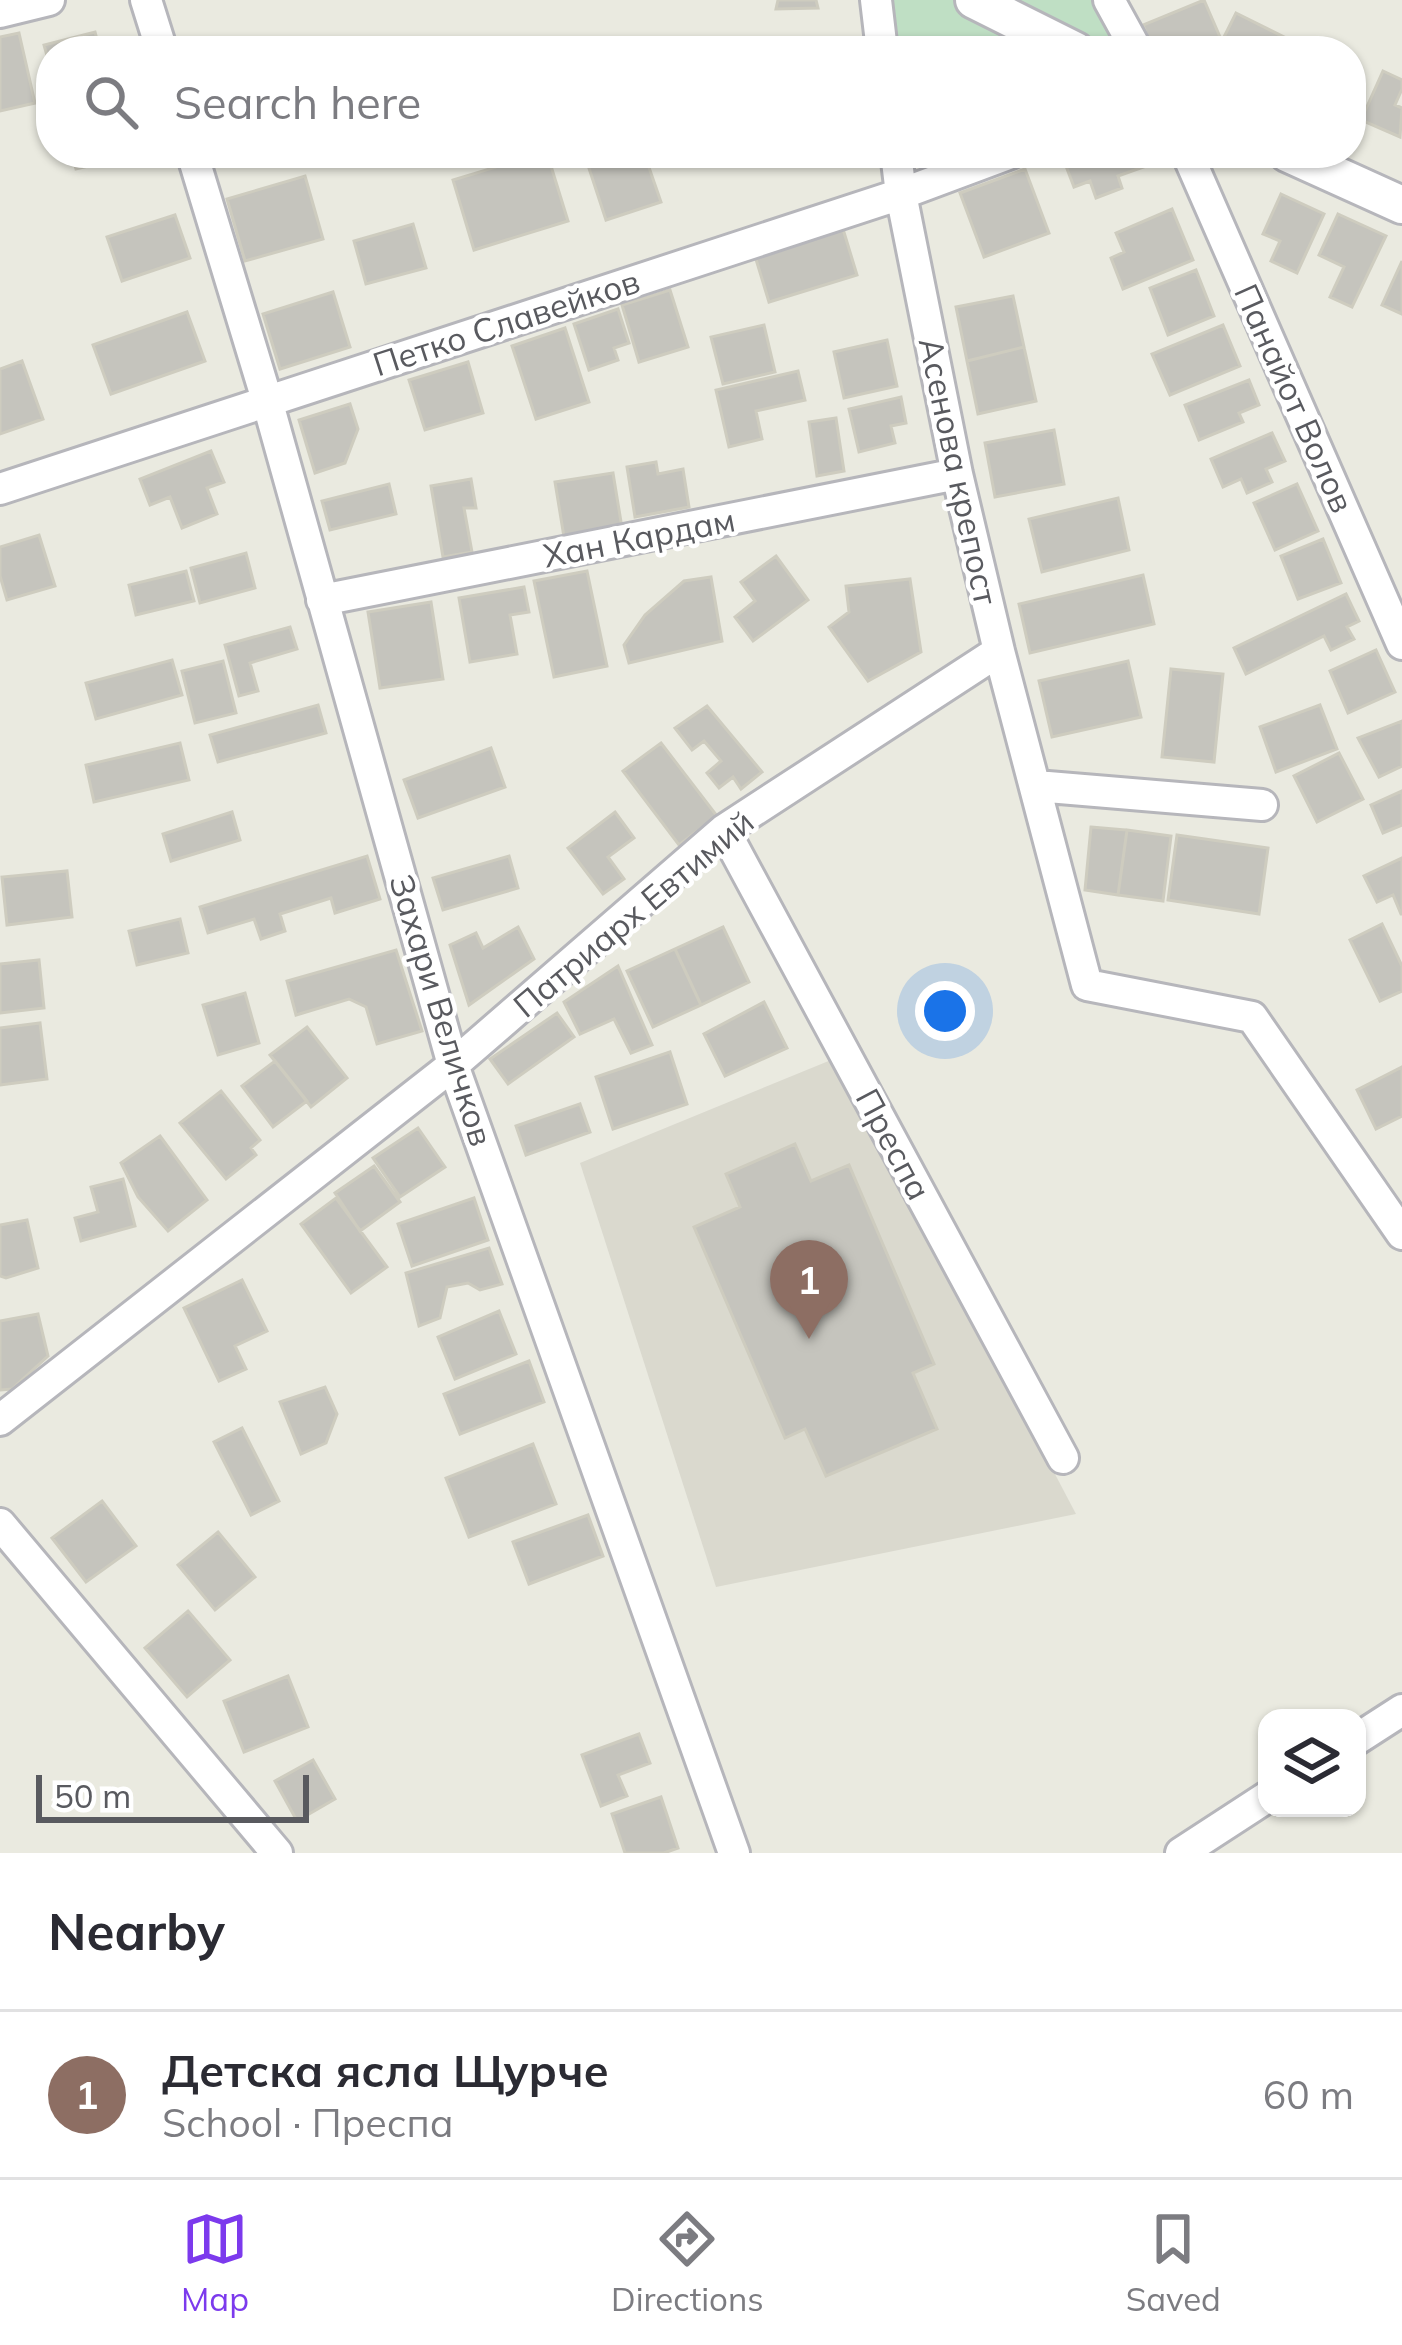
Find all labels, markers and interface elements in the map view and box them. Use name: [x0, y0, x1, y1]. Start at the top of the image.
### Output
search box: [36, 36, 1366, 168]
icon: search: [78, 69, 144, 135]
text: Search here: [174, 74, 421, 130]
street label: Петко Славейков: [368, 260, 644, 384]
street label: Панайот Волов: [1226, 277, 1364, 519]
street label: Асенова крепост: [911, 334, 1007, 608]
street label: Хан Кардам: [540, 498, 738, 576]
street label: Патриарх Евтимий: [505, 801, 761, 1025]
street label: Захари Величков: [381, 869, 503, 1151]
your location: [915, 981, 975, 1041]
street label: Преспа: [848, 1081, 940, 1207]
pin: 1: [770, 1240, 848, 1339]
map controls: [1258, 1709, 1366, 1817]
button: layers: [1258, 1709, 1366, 1817]
scale bar: [36, 1769, 309, 1822]
text: 50 m: [54, 1775, 131, 1816]
text: Nearby: [48, 1899, 225, 1963]
text: Детска ясла Щурче: [162, 2042, 609, 2098]
text: 1: [75, 2070, 99, 2119]
text: 60 m: [1263, 2070, 1354, 2119]
text: School · Преспа: [162, 2098, 454, 2147]
tab: Map: [181, 2206, 249, 2319]
tab: Directions: [611, 2206, 764, 2319]
tab: Saved: [1126, 2206, 1221, 2319]

